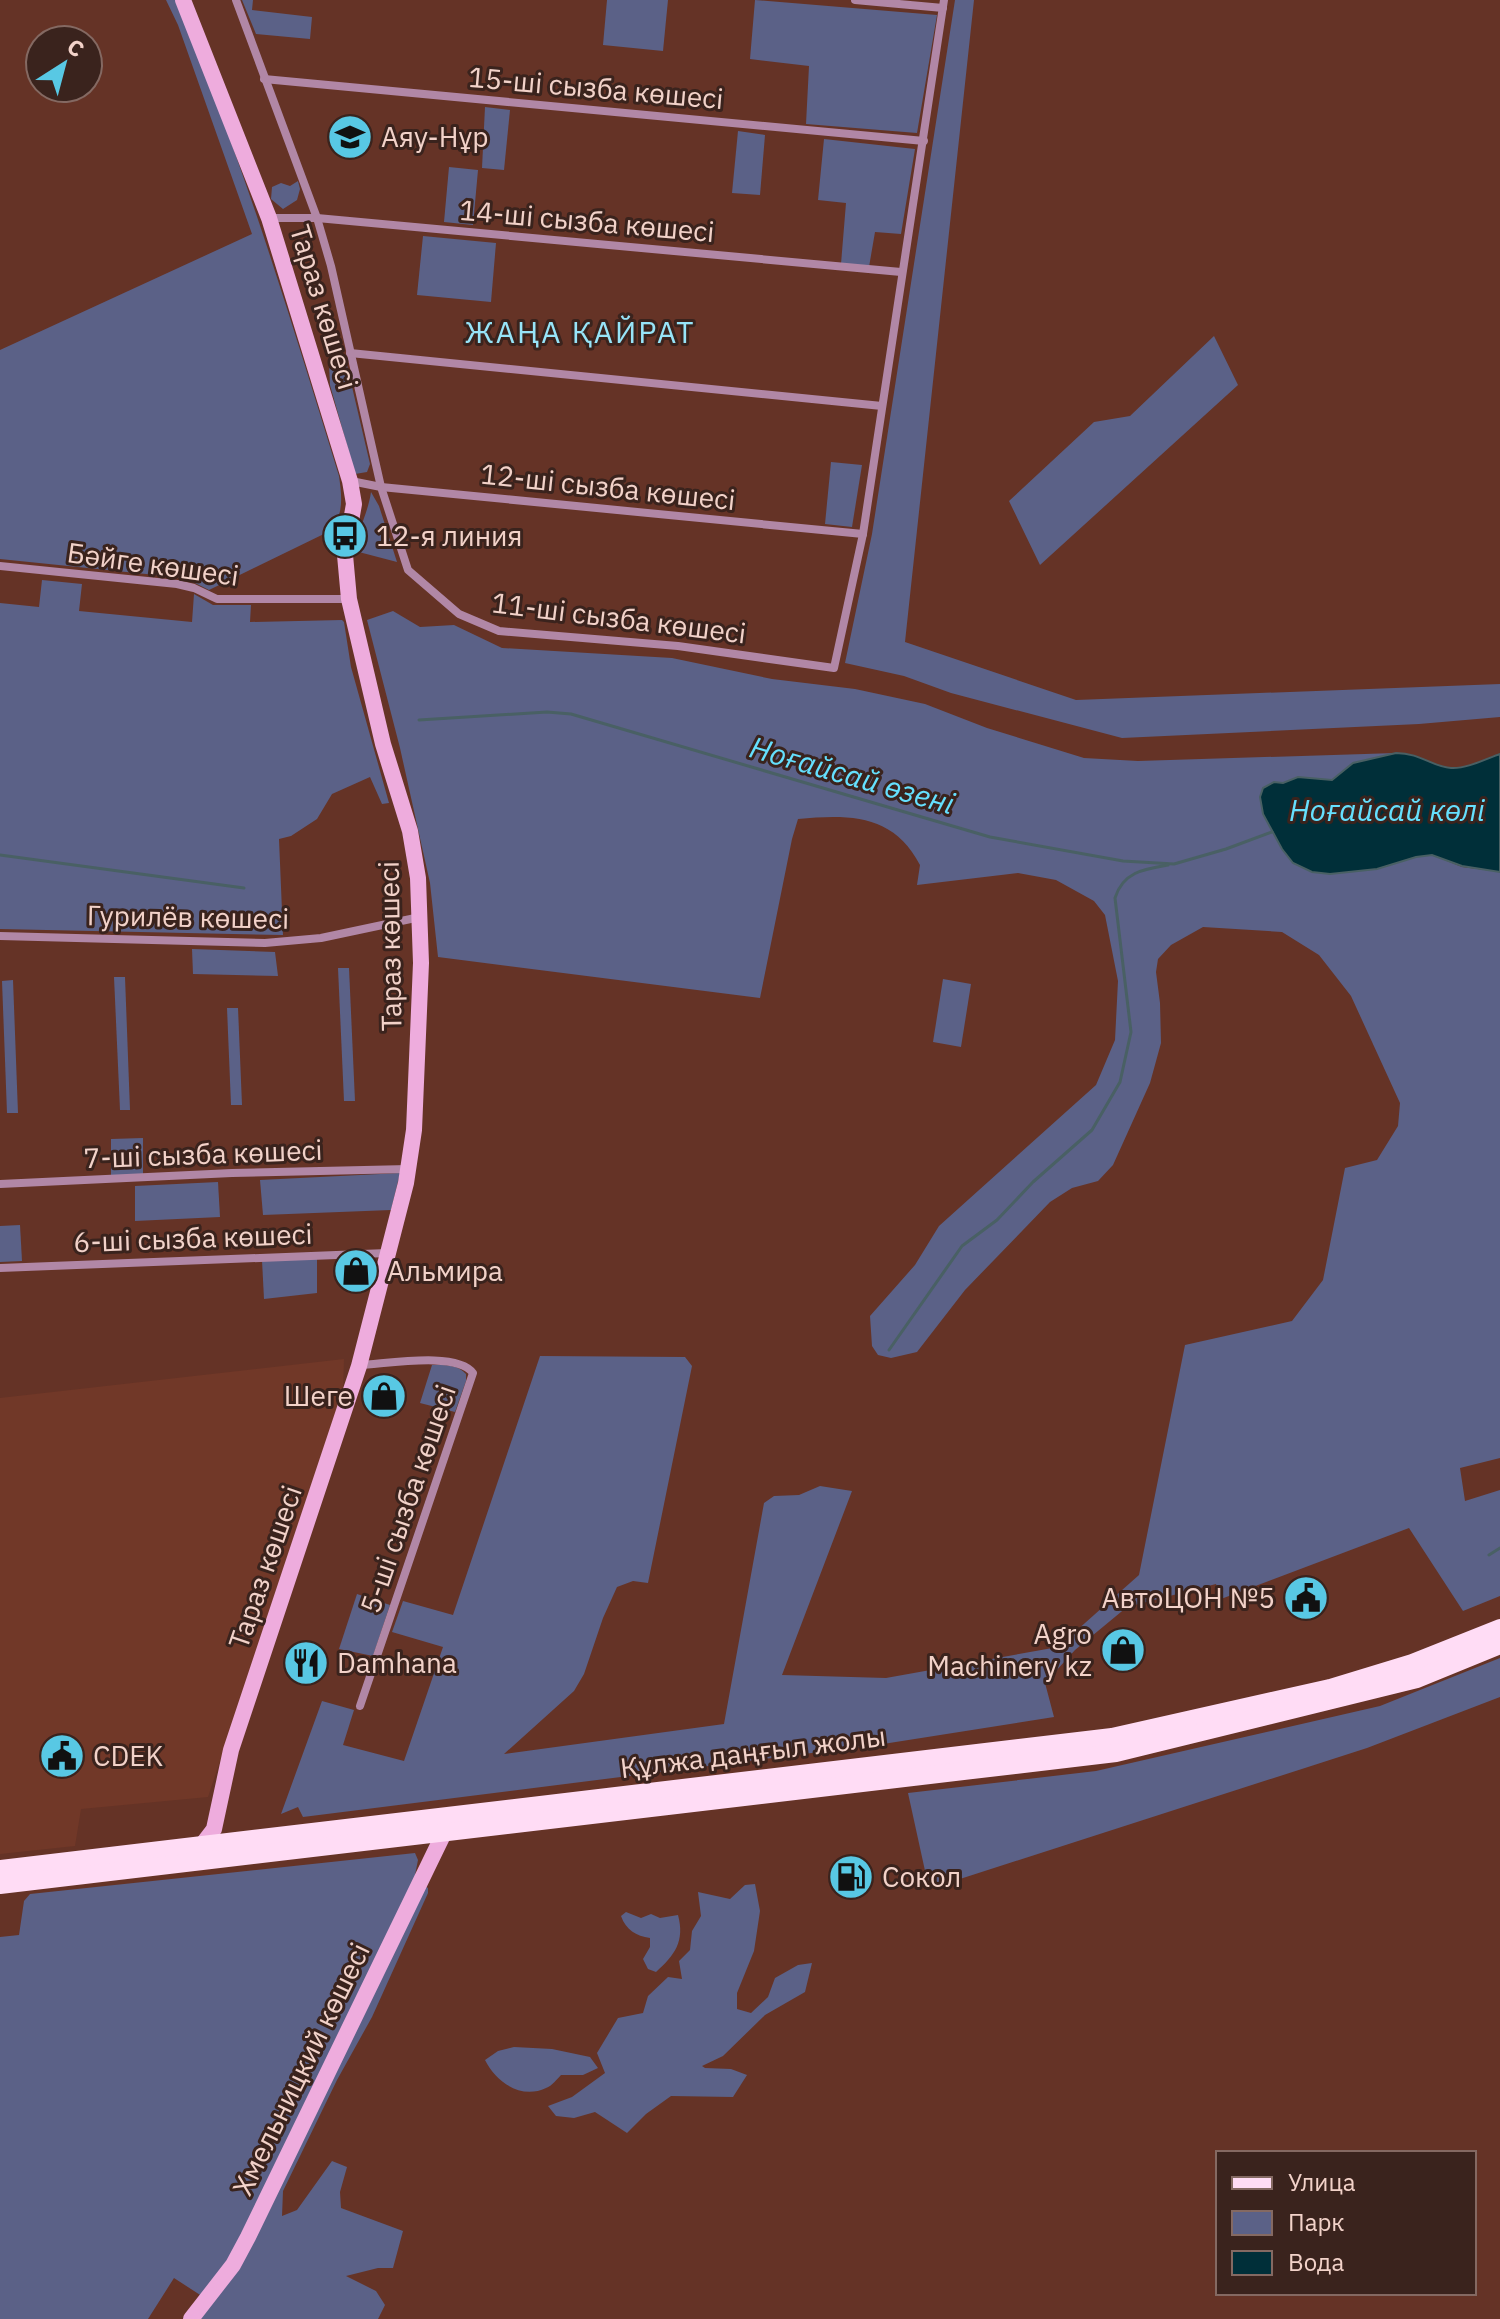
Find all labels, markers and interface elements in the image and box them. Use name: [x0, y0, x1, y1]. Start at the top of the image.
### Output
north arrow: [24, 24, 104, 104]
text: С: [62, 31, 90, 63]
street label: 15-ші сызба көшесі: [467, 58, 725, 117]
school or university icon: Аяу-Нұр: [326, 113, 374, 161]
place label: Аяу-Нұр: [381, 118, 489, 155]
street label: 14-ші сызба көшесі: [458, 191, 716, 250]
street label: Тараз көшесі: [282, 220, 367, 394]
district label: ЖАҢА ҚАЙРАТ: [464, 312, 696, 351]
street label: 12-ші сызба көшесі: [479, 455, 737, 518]
bus stop icon: 12-я линия: [321, 512, 369, 560]
place label: 12-я линия: [376, 517, 523, 554]
street label: Бәйге көшесі: [65, 533, 241, 594]
street label: 11-ші сызба көшесі: [490, 584, 748, 651]
water label: Ноғайсай өзені: [746, 727, 959, 822]
water label: Ноғайсай көлі: [1289, 790, 1485, 829]
street label: Тараз көшесі: [370, 861, 409, 1031]
street label: Гурилёв көшесі: [87, 896, 290, 937]
street label: 7-ші сызба көшесі: [83, 1131, 323, 1176]
street label: 6-ші сызба көшесі: [73, 1215, 313, 1260]
shop icon: Альмира: [332, 1247, 380, 1295]
place label: Альмира: [387, 1252, 503, 1289]
shop icon: Шеге: [360, 1372, 408, 1420]
place label: Шеге: [284, 1377, 353, 1414]
street label: 5-ші сызба көшесі: [351, 1380, 464, 1618]
street label: Тараз көшесі: [219, 1480, 310, 1653]
public building icon: АвтоЦОН №5: [1282, 1574, 1330, 1622]
place label: АвтоЦОН №5: [1102, 1579, 1275, 1616]
place label: Agro Machinery kz: [927, 1615, 1092, 1684]
shop icon: Agro Machinery kz: [1099, 1626, 1147, 1674]
restaurant icon: Damhana: [282, 1639, 330, 1687]
place label: Damhana: [337, 1644, 457, 1681]
street label: Құлжа даңғыл жолы: [618, 1717, 888, 1786]
public building icon: CDEK: [38, 1732, 86, 1780]
place label: CDEK: [93, 1737, 164, 1774]
fuel station icon: Сокол: [827, 1853, 875, 1901]
place label: Сокол: [882, 1858, 961, 1895]
street label: Хмельницкий көшесі: [223, 1936, 378, 2201]
legend: [1216, 2151, 1476, 2295]
text: Улица: [1288, 2166, 1356, 2198]
text: Парк: [1288, 2206, 1345, 2238]
text: Вода: [1288, 2246, 1344, 2278]

